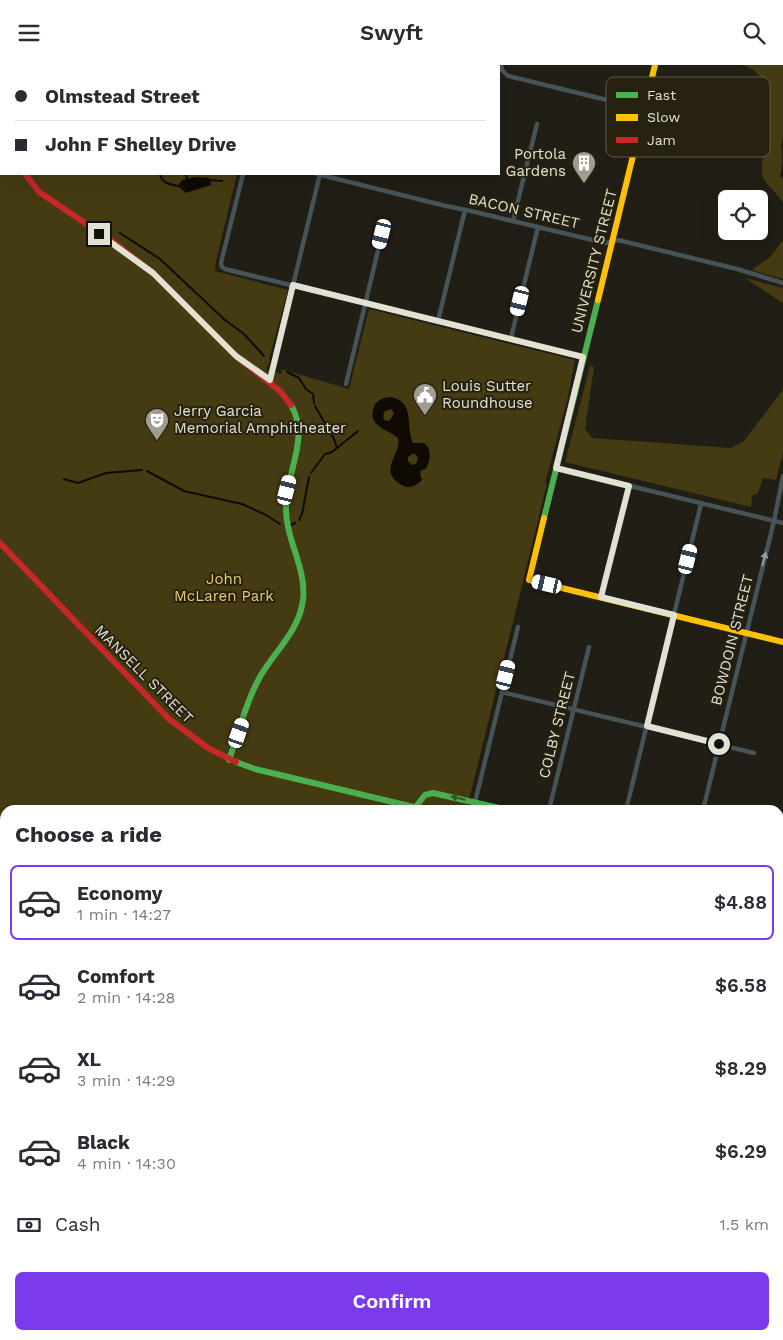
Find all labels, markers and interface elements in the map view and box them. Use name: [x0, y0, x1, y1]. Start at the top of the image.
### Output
icon: menu: [15, 19, 43, 47]
icon: search: [740, 19, 768, 47]
text: Swyft: [360, 20, 423, 45]
legend: [606, 77, 770, 157]
text: Olmstead Street: [45, 85, 200, 108]
text: Fast: [647, 87, 676, 103]
text: Slow: [647, 109, 680, 125]
text: Jam: [647, 132, 676, 148]
text: John F Shelley Drive: [45, 133, 237, 156]
place label: Portola Gardens: [506, 145, 566, 180]
building icon: Portola Gardens: [571, 150, 597, 184]
street label: UNIVERSITY STREET: [567, 187, 621, 335]
street label: BACON STREET: [467, 189, 581, 233]
map controls: [718, 190, 768, 240]
button: locate: [718, 190, 768, 240]
car: [371, 218, 392, 250]
route end: [88, 223, 110, 245]
car: [509, 285, 530, 317]
place label: Louis Sutter Roundhouse: [442, 377, 533, 412]
public building icon: Louis Sutter Roundhouse: [412, 382, 438, 416]
place label: Jerry Garcia Memorial Amphitheater: [174, 402, 346, 437]
theatre icon: Jerry Garcia Memorial Amphitheater: [144, 407, 170, 441]
car: [276, 474, 297, 506]
car: [677, 543, 698, 575]
one-way arrow: [761, 551, 769, 566]
park label: John McLaren Park: [174, 570, 274, 605]
car: [530, 573, 563, 595]
street label: BOWDOIN STREET: [707, 573, 757, 707]
street label: MANSELL STREET: [91, 621, 197, 727]
car: [495, 659, 516, 691]
street label: COLBY STREET: [535, 670, 579, 780]
car: [227, 716, 250, 750]
route start: [708, 733, 730, 755]
one-way arrow: [451, 794, 466, 802]
text: Choose a ride: [15, 822, 162, 847]
icon: car: [17, 880, 62, 925]
text: Economy: [77, 882, 162, 905]
text: $4.88: [714, 891, 767, 914]
text: 1 min · 14:27: [77, 905, 171, 924]
icon: car: [17, 963, 62, 1008]
text: Comfort: [77, 965, 155, 988]
text: $6.58: [715, 974, 767, 997]
text: 2 min · 14:28: [77, 988, 175, 1007]
icon: car: [17, 1046, 62, 1091]
text: XL: [77, 1048, 101, 1071]
text: $8.29: [715, 1057, 767, 1080]
text: 3 min · 14:29: [77, 1071, 175, 1090]
icon: car: [17, 1129, 62, 1174]
text: Black: [77, 1131, 130, 1154]
text: $6.29: [715, 1140, 767, 1163]
text: 4 min · 14:30: [77, 1154, 176, 1173]
icon: cash: [15, 1211, 43, 1239]
text: Cash: [55, 1213, 101, 1236]
text: 1.5 km: [719, 1215, 769, 1234]
button: Confirm: [15, 1272, 769, 1330]

